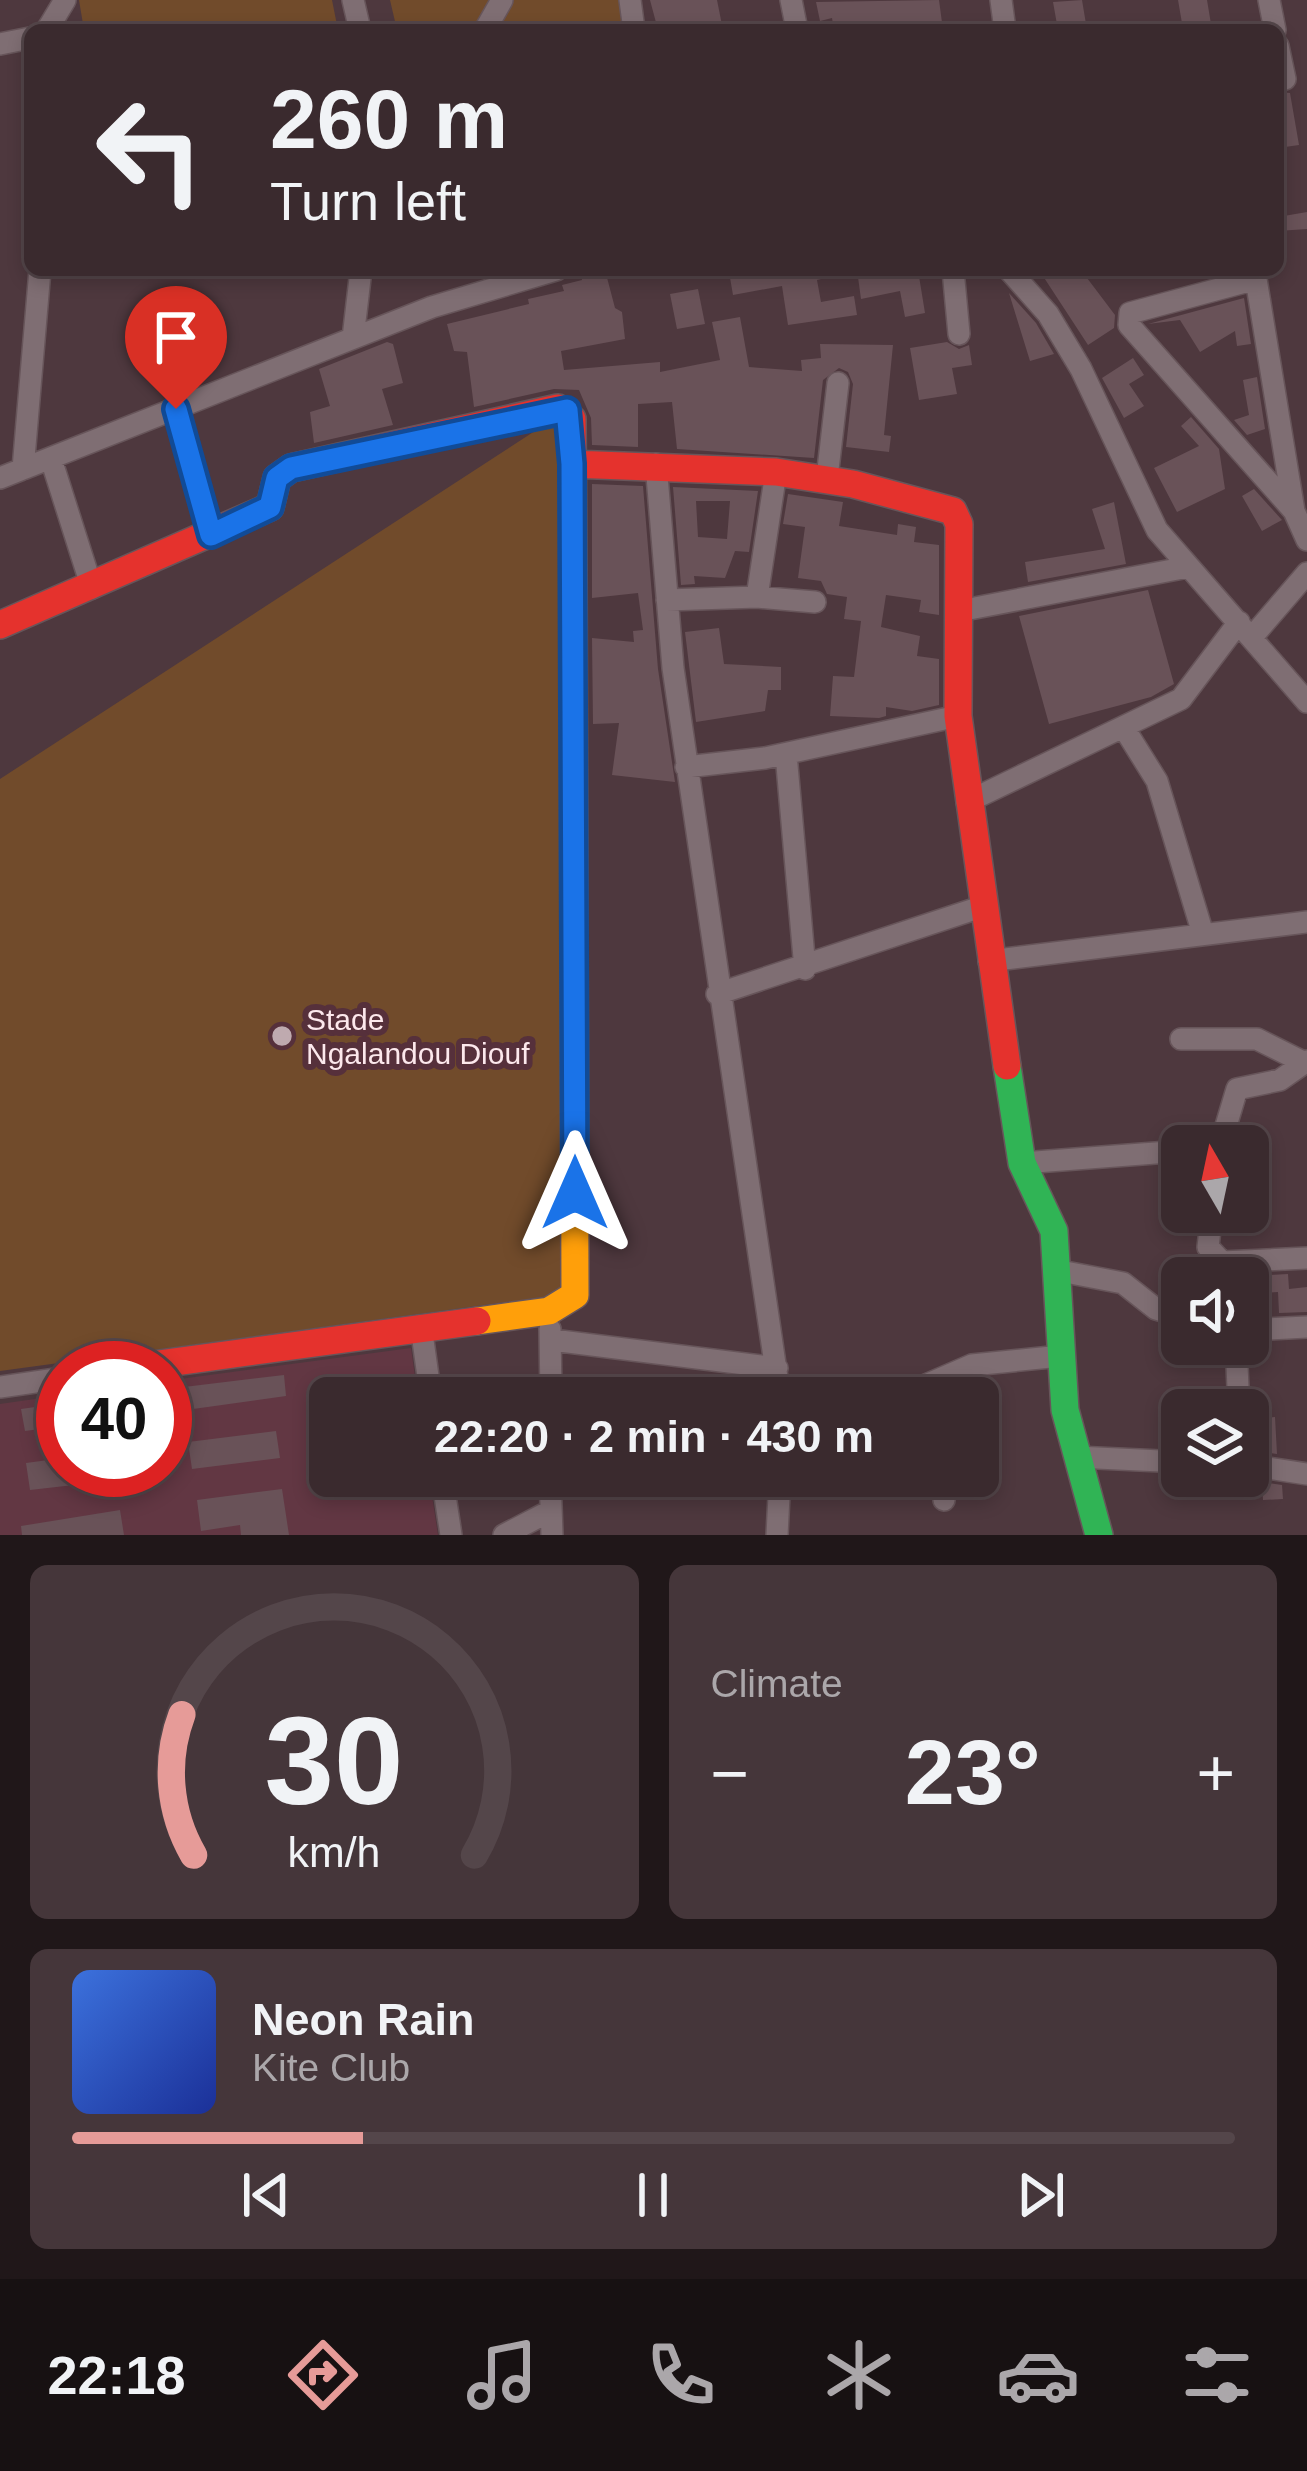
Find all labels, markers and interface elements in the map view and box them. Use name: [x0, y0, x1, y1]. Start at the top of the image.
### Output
icon: left: [72, 72, 228, 228]
text: 260 m: [270, 72, 508, 166]
text: Turn left: [270, 171, 466, 231]
pin: [125, 286, 227, 409]
icon: arrive: [143, 304, 209, 370]
place label: Stade Ngalandou Diouf: [306, 1003, 530, 1070]
marker: Stade Ngalandou Diouf: [269, 1023, 295, 1049]
north arrow: [1161, 1125, 1269, 1233]
map controls: [1161, 1125, 1269, 1497]
position arrow: [512, 1130, 638, 1256]
button: sound: [1161, 1257, 1269, 1365]
speed limit sign: 40: [36, 1341, 192, 1497]
button: layers: [1161, 1389, 1269, 1497]
text: 22:20 · 2 min · 430 m: [434, 1411, 874, 1462]
text: Climate: [711, 1662, 843, 1705]
text: 30: [265, 1691, 404, 1830]
text: 23°: [905, 1723, 1041, 1823]
text: −: [711, 1736, 749, 1810]
text: +: [1196, 1736, 1235, 1810]
text: km/h: [288, 1828, 381, 1876]
text: Neon Rain: [252, 1994, 475, 2045]
text: Kite Club: [252, 2046, 410, 2089]
icon: previous: [233, 2162, 299, 2228]
icon: pause: [620, 2162, 686, 2228]
icon: next: [1008, 2162, 1074, 2228]
icon: directions: [281, 2333, 365, 2417]
icon: music: [460, 2333, 544, 2417]
icon: phone: [639, 2333, 723, 2417]
icon: climate: [817, 2333, 901, 2417]
icon: car: [996, 2333, 1080, 2417]
icon: filters: [1175, 2333, 1259, 2417]
text: 22:18: [47, 2345, 186, 2405]

